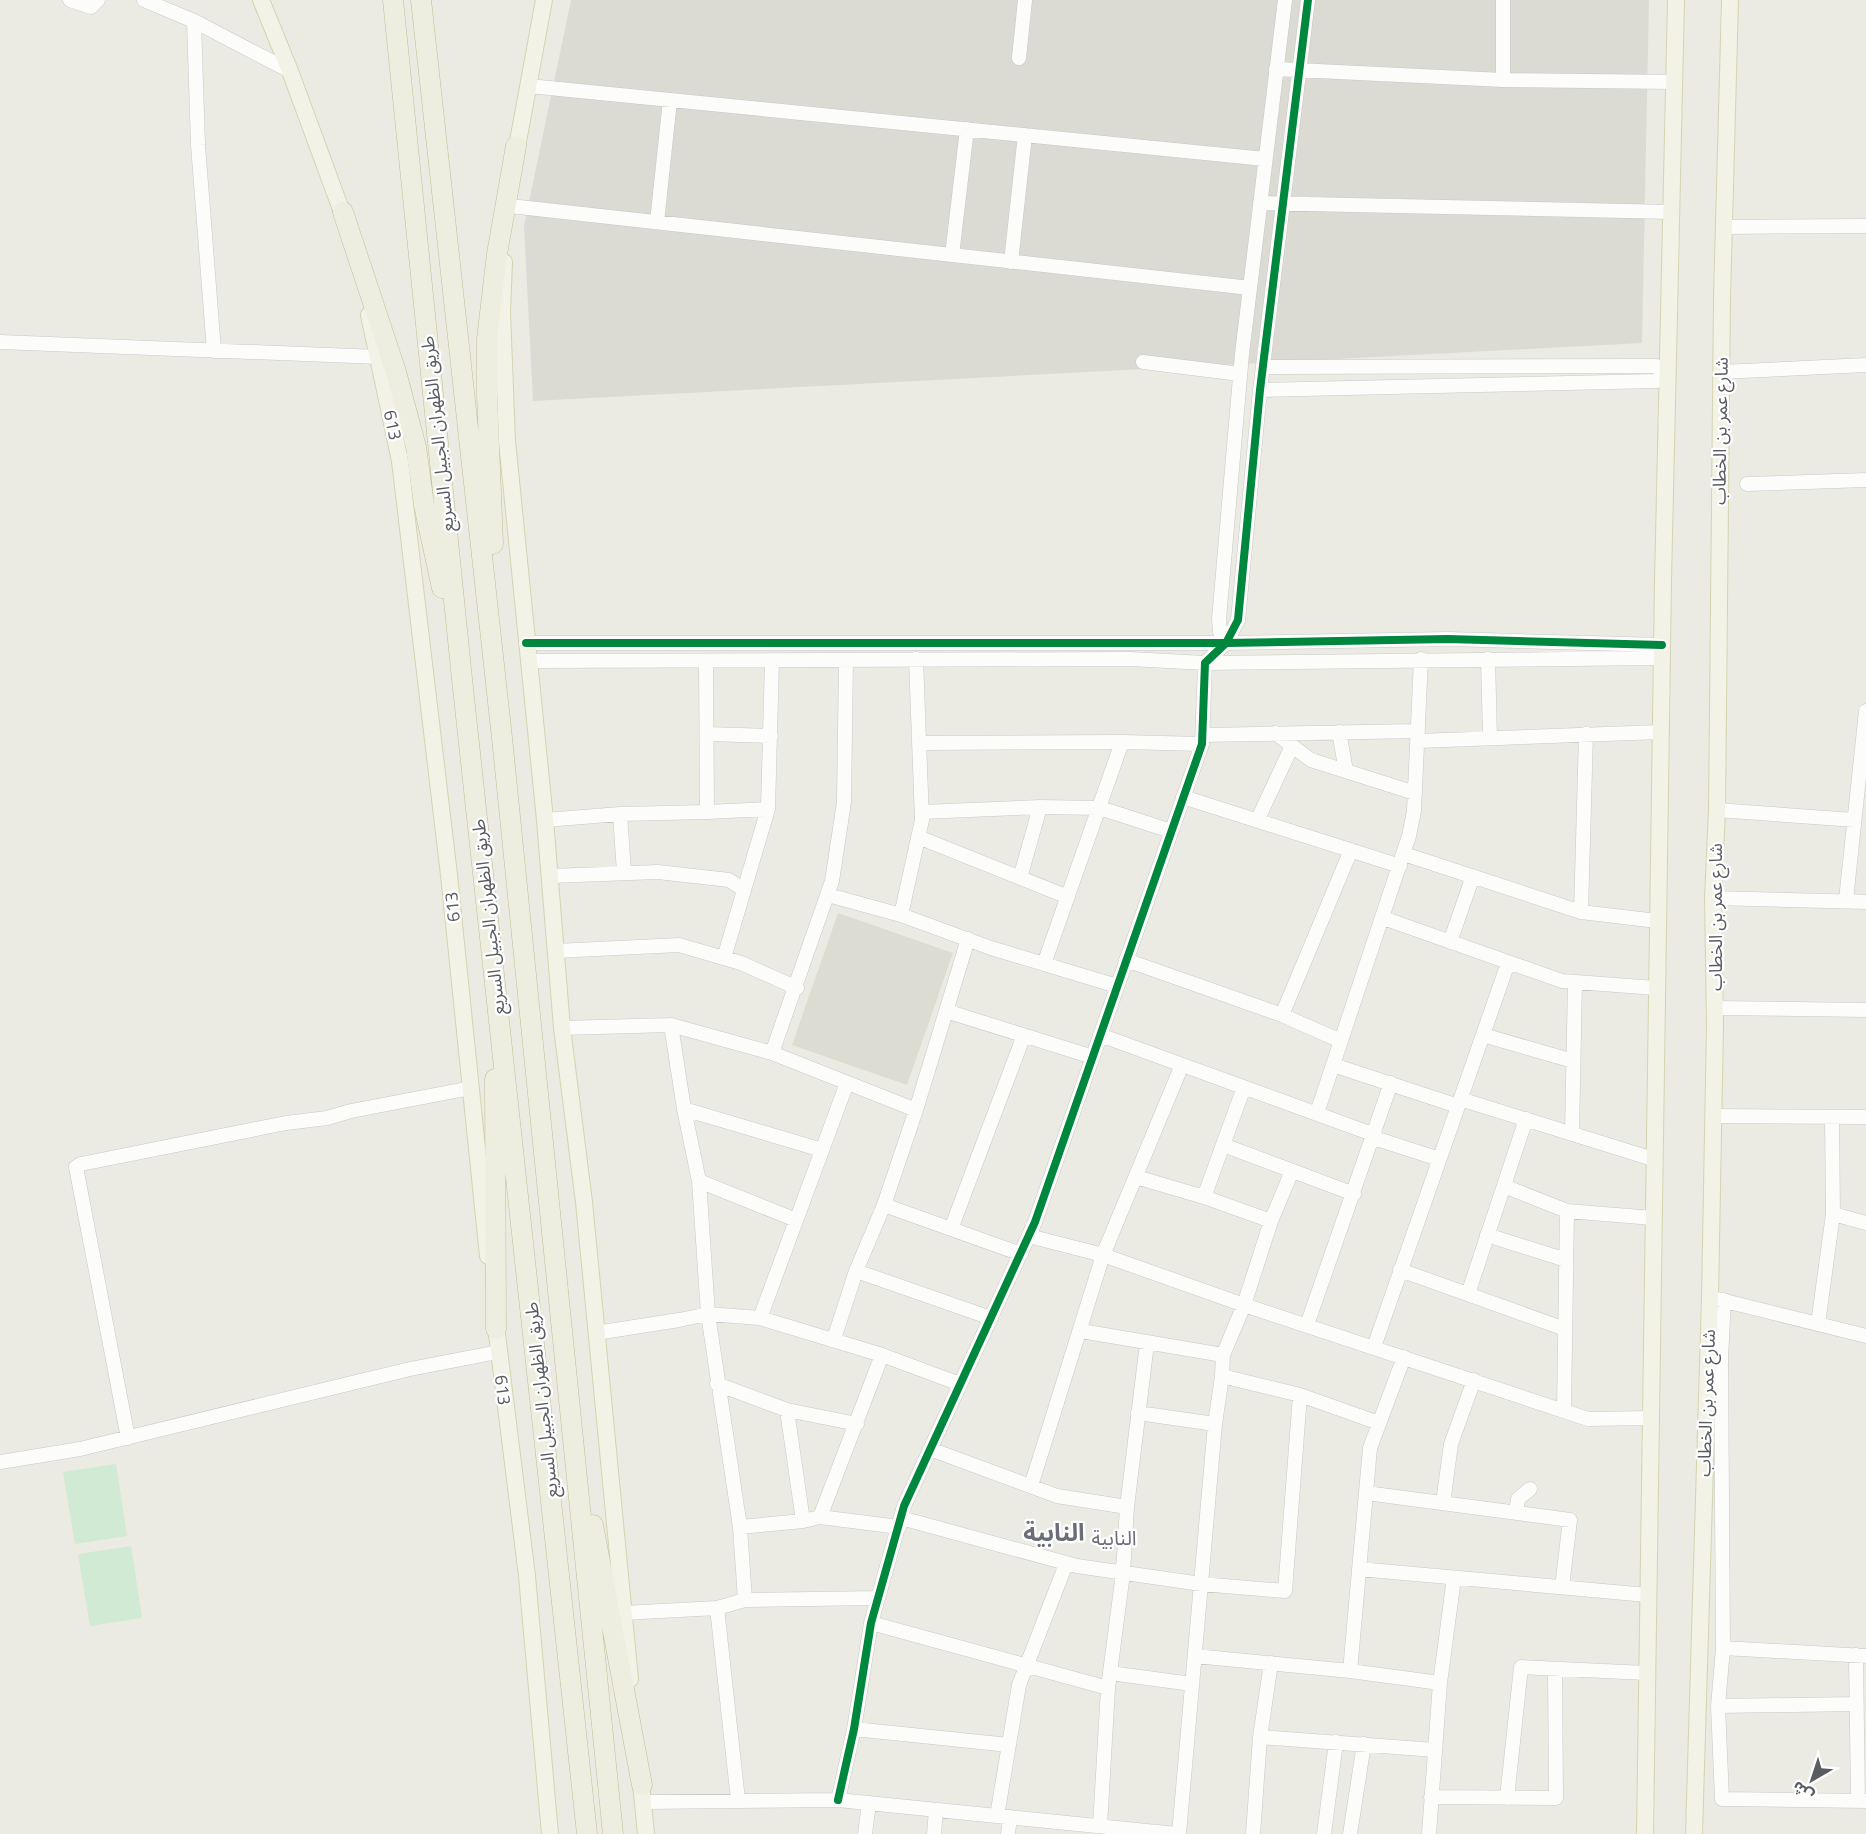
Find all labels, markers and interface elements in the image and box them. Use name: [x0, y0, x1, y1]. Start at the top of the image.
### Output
street label: طريق الظهران الجبيل السريع: [413, 335, 462, 533]
street label: شارع عمر بن الخطاب: [1705, 357, 1736, 505]
street label: 613: [377, 407, 409, 443]
street label: طريق الظهران الجبيل السريع: [464, 818, 513, 1016]
street label: شارع عمر بن الخطاب: [1702, 843, 1730, 991]
street label: 613: [437, 891, 467, 923]
street label: طريق الظهران الجبيل السريع: [517, 1301, 566, 1499]
street label: شارع عمر بن الخطاب: [1690, 1329, 1723, 1477]
street label: 613: [488, 1373, 518, 1407]
district label: النابية: [1023, 1514, 1085, 1550]
district label: النابية: [1091, 1522, 1137, 1553]
north arrow: [1782, 1750, 1842, 1810]
text: ش: [1786, 1775, 1819, 1808]

